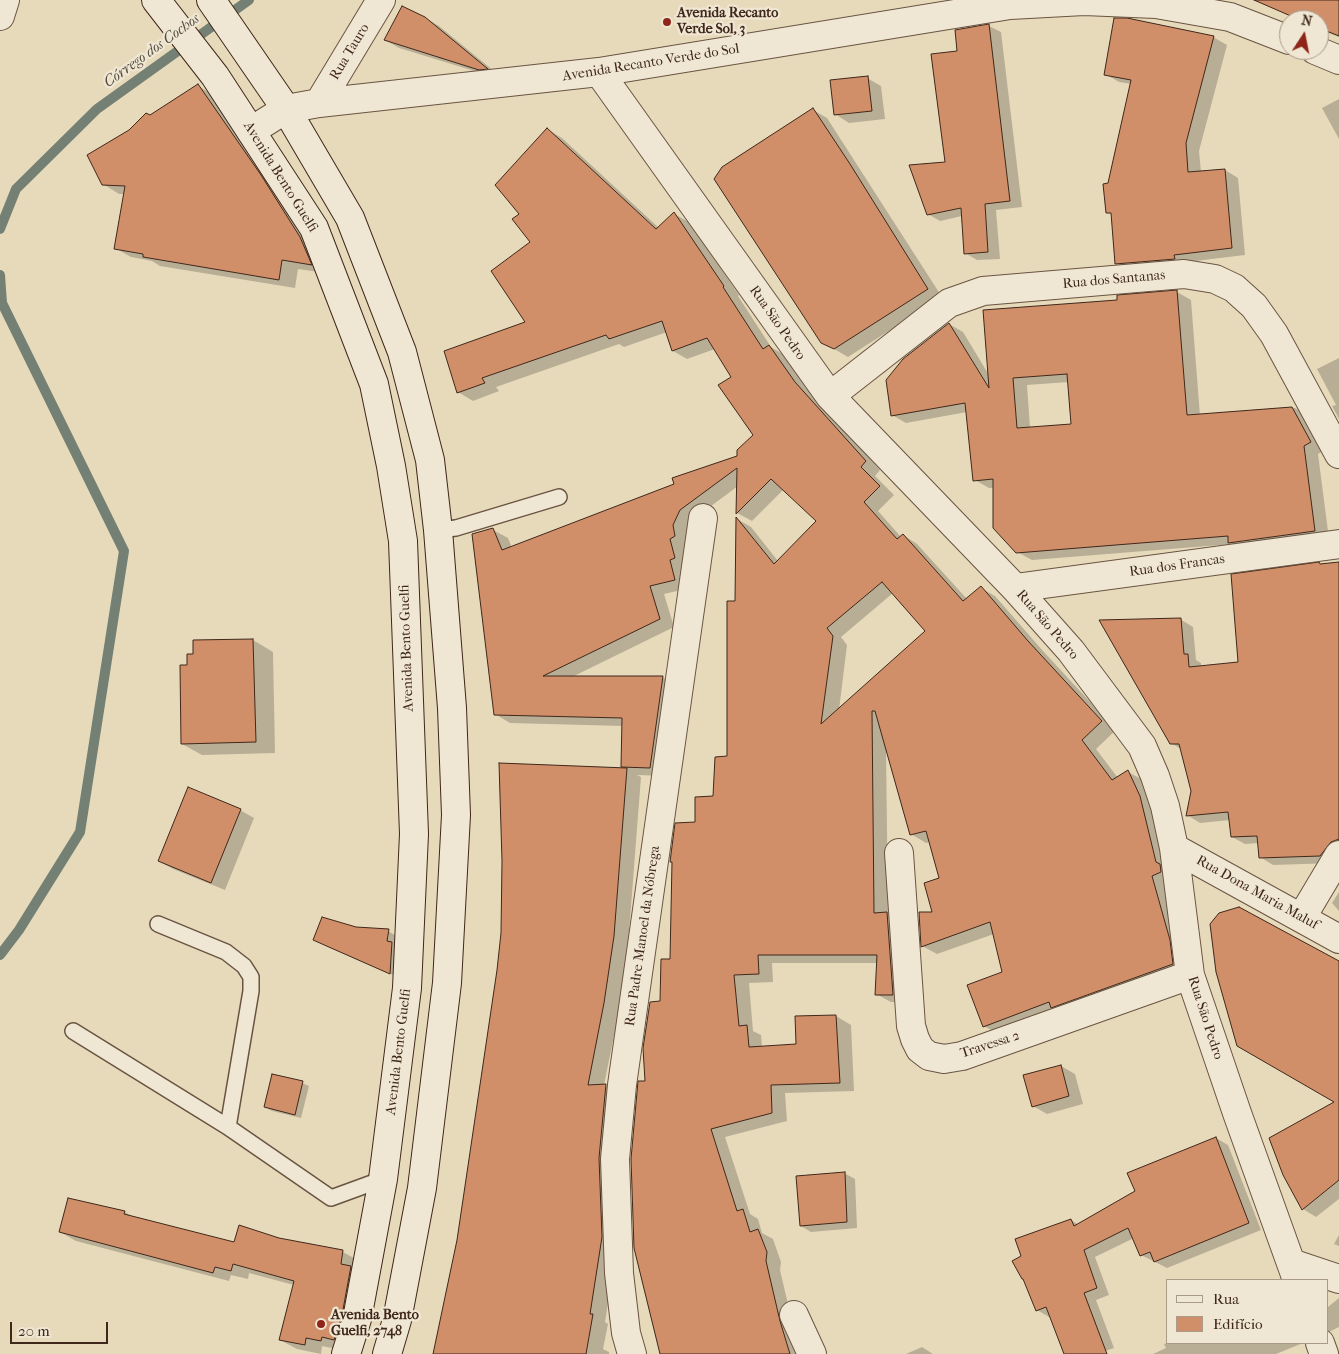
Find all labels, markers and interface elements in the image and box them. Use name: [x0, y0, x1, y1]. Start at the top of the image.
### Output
place label: Avenida Recanto Verde Sol, 3: [677, 6, 778, 38]
water label: Córrego dos Cochos: [101, 10, 203, 92]
north arrow: [1279, 10, 1329, 60]
text: N: [1300, 11, 1314, 30]
marker: Avenida Recanto Verde Sol, 3: [661, 16, 673, 28]
street label: Rua Tauro: [327, 21, 373, 83]
street label: Avenida Recanto Verde do Sol: [561, 41, 741, 85]
street label: Avenida Bento Guelfi: [239, 119, 321, 235]
street label: Rua dos Santanas: [1062, 267, 1166, 293]
street label: Rua São Pedro: [745, 283, 809, 363]
street label: Rua dos Francas: [1128, 551, 1226, 581]
street label: Avenida Bento Guelfi: [396, 584, 418, 712]
street label: Rua São Pedro: [1012, 587, 1082, 663]
street label: Rua Padre Manoel da Nóbrega: [622, 845, 664, 1027]
street label: Rua Dona Maria Maluf: [1193, 852, 1321, 934]
street label: Rua São Pedro: [1184, 974, 1226, 1062]
street label: Avenida Bento Guelfi: [383, 988, 415, 1116]
street label: Travessa 2: [958, 1028, 1022, 1062]
legend: [1166, 1279, 1329, 1344]
text: Rua: [1213, 1290, 1239, 1308]
place label: Avenida Bento Guelfi, 2748: [331, 1308, 419, 1340]
scale bar: [12, 1312, 110, 1344]
text: Edifício: [1213, 1315, 1263, 1333]
marker: Avenida Bento Guelfi, 2748: [315, 1318, 327, 1330]
text: 20 m: [18, 1322, 50, 1340]

